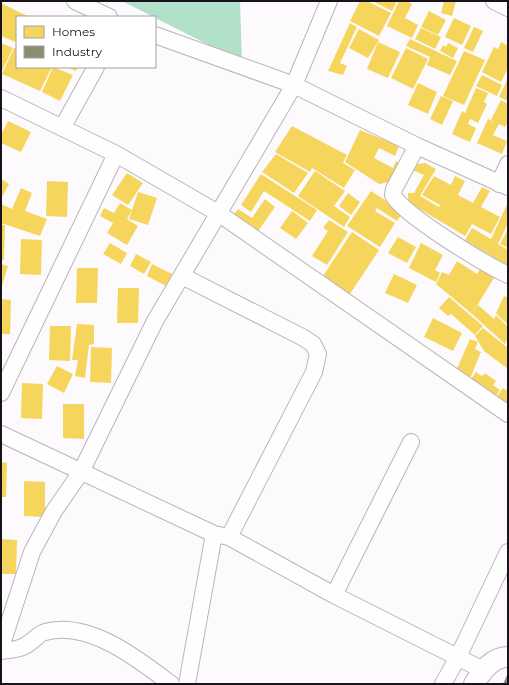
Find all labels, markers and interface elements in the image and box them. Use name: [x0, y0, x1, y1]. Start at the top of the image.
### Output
legend: [16, 16, 156, 68]
text: Homes: [52, 24, 95, 39]
text: Industry: [52, 44, 102, 59]

